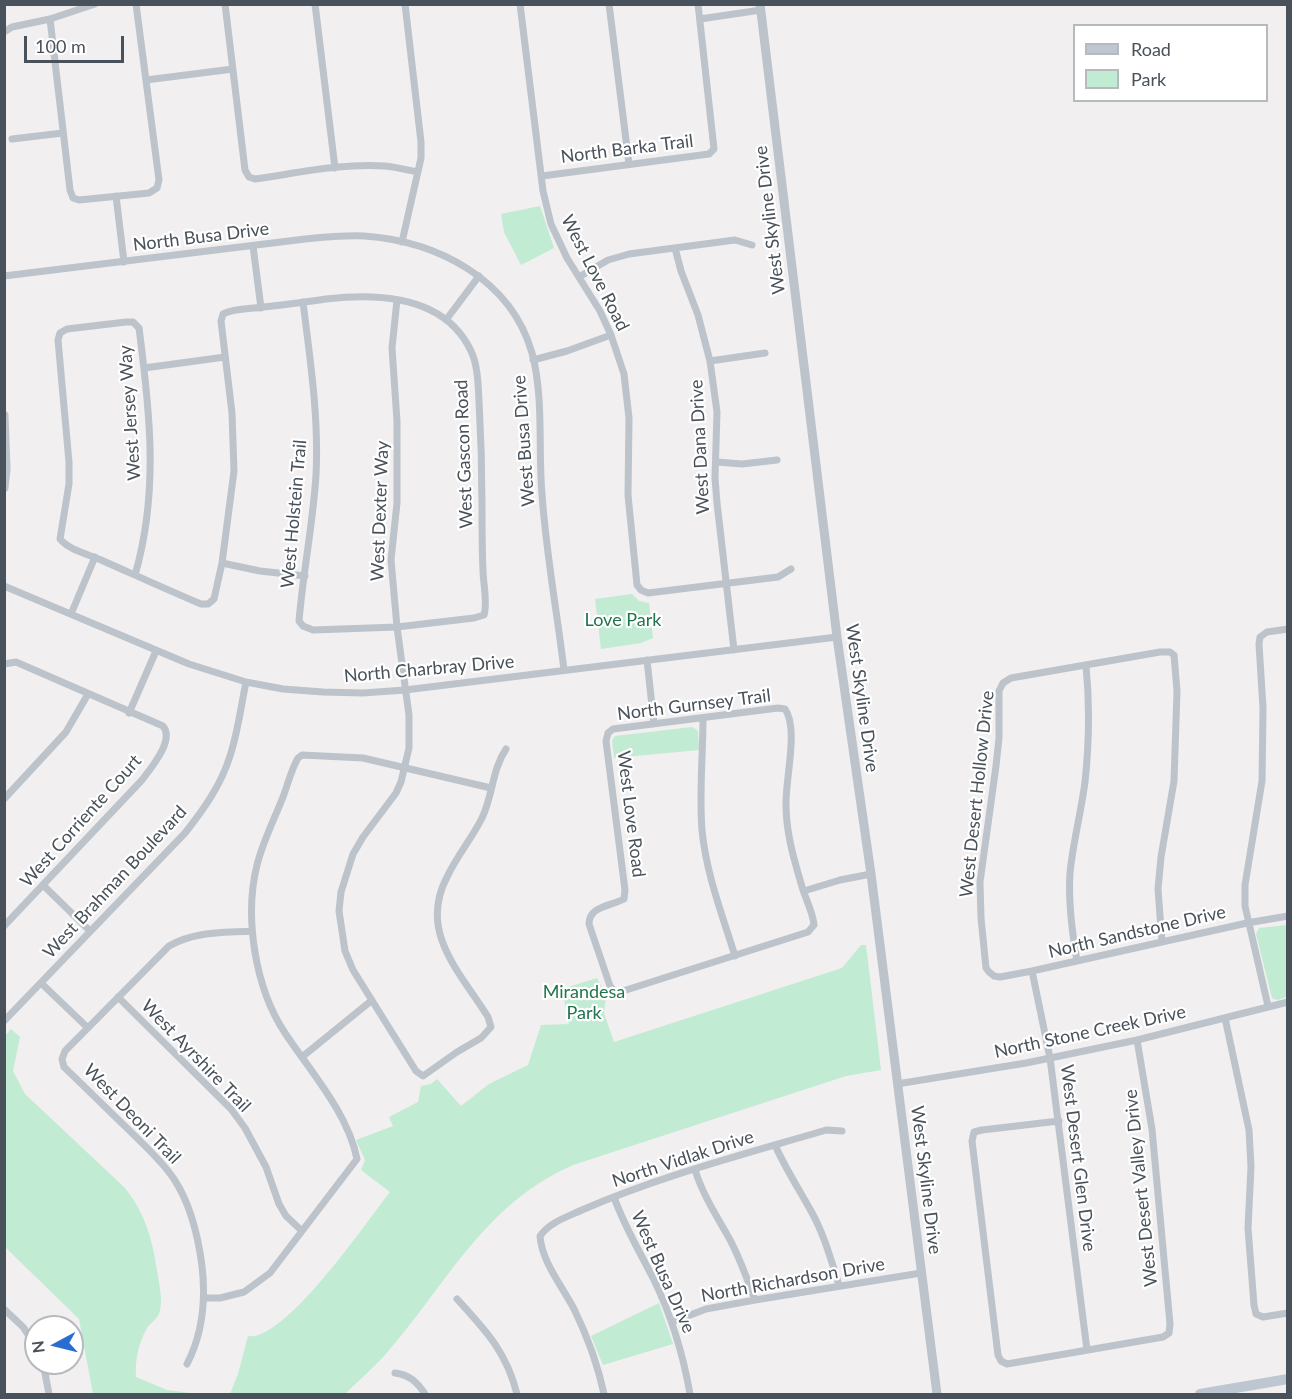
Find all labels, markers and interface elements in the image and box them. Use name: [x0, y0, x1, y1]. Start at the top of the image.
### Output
scale bar: [27, 24, 128, 62]
legend: [1073, 24, 1268, 102]
text: 100 m: [35, 35, 86, 57]
text: Road: [1131, 38, 1171, 60]
text: Park: [1131, 68, 1166, 90]
street label: North Barka Trail: [559, 130, 695, 168]
street label: West Skyline Drive: [750, 144, 790, 296]
street label: West Love Road: [556, 211, 634, 335]
street label: North Busa Drive: [132, 218, 270, 256]
street label: West Jersey Way: [114, 344, 146, 482]
street label: West Busa Drive: [509, 375, 539, 507]
street label: West Gascon Road: [451, 379, 477, 529]
street label: West Dana Drive: [686, 379, 714, 515]
street label: West Holstein Trail: [277, 439, 311, 589]
street label: West Dexter Way: [367, 440, 393, 582]
park label: Love Park: [585, 609, 661, 631]
street label: West Skyline Drive: [841, 622, 883, 774]
street label: North Charbray Drive: [343, 651, 515, 687]
street label: North Gurnsey Trail: [616, 685, 772, 725]
street label: West Desert Hollow Drive: [955, 690, 999, 898]
street label: West Love Road: [613, 749, 649, 879]
street label: West Corriente Court: [16, 750, 146, 892]
street label: West Brahman Boulevard: [39, 801, 191, 963]
street label: North Sandstone Drive: [1046, 901, 1228, 963]
park label: Mirandesa Park: [543, 981, 625, 1024]
street label: West Ayrshire Trail: [137, 995, 255, 1117]
street label: North Stone Creek Drive: [992, 1001, 1188, 1063]
street label: West Deoni Trail: [79, 1059, 185, 1169]
street label: West Desert Glen Drive: [1056, 1063, 1100, 1253]
street label: West Desert Valley Drive: [1120, 1088, 1162, 1288]
street label: West Skyline Drive: [906, 1104, 946, 1256]
street label: North Vidlak Drive: [609, 1126, 757, 1192]
street label: West Busa Drive: [626, 1207, 700, 1337]
street label: North Richardson Drive: [699, 1253, 887, 1307]
north arrow: [24, 1315, 84, 1375]
text: N: [27, 1340, 48, 1354]

